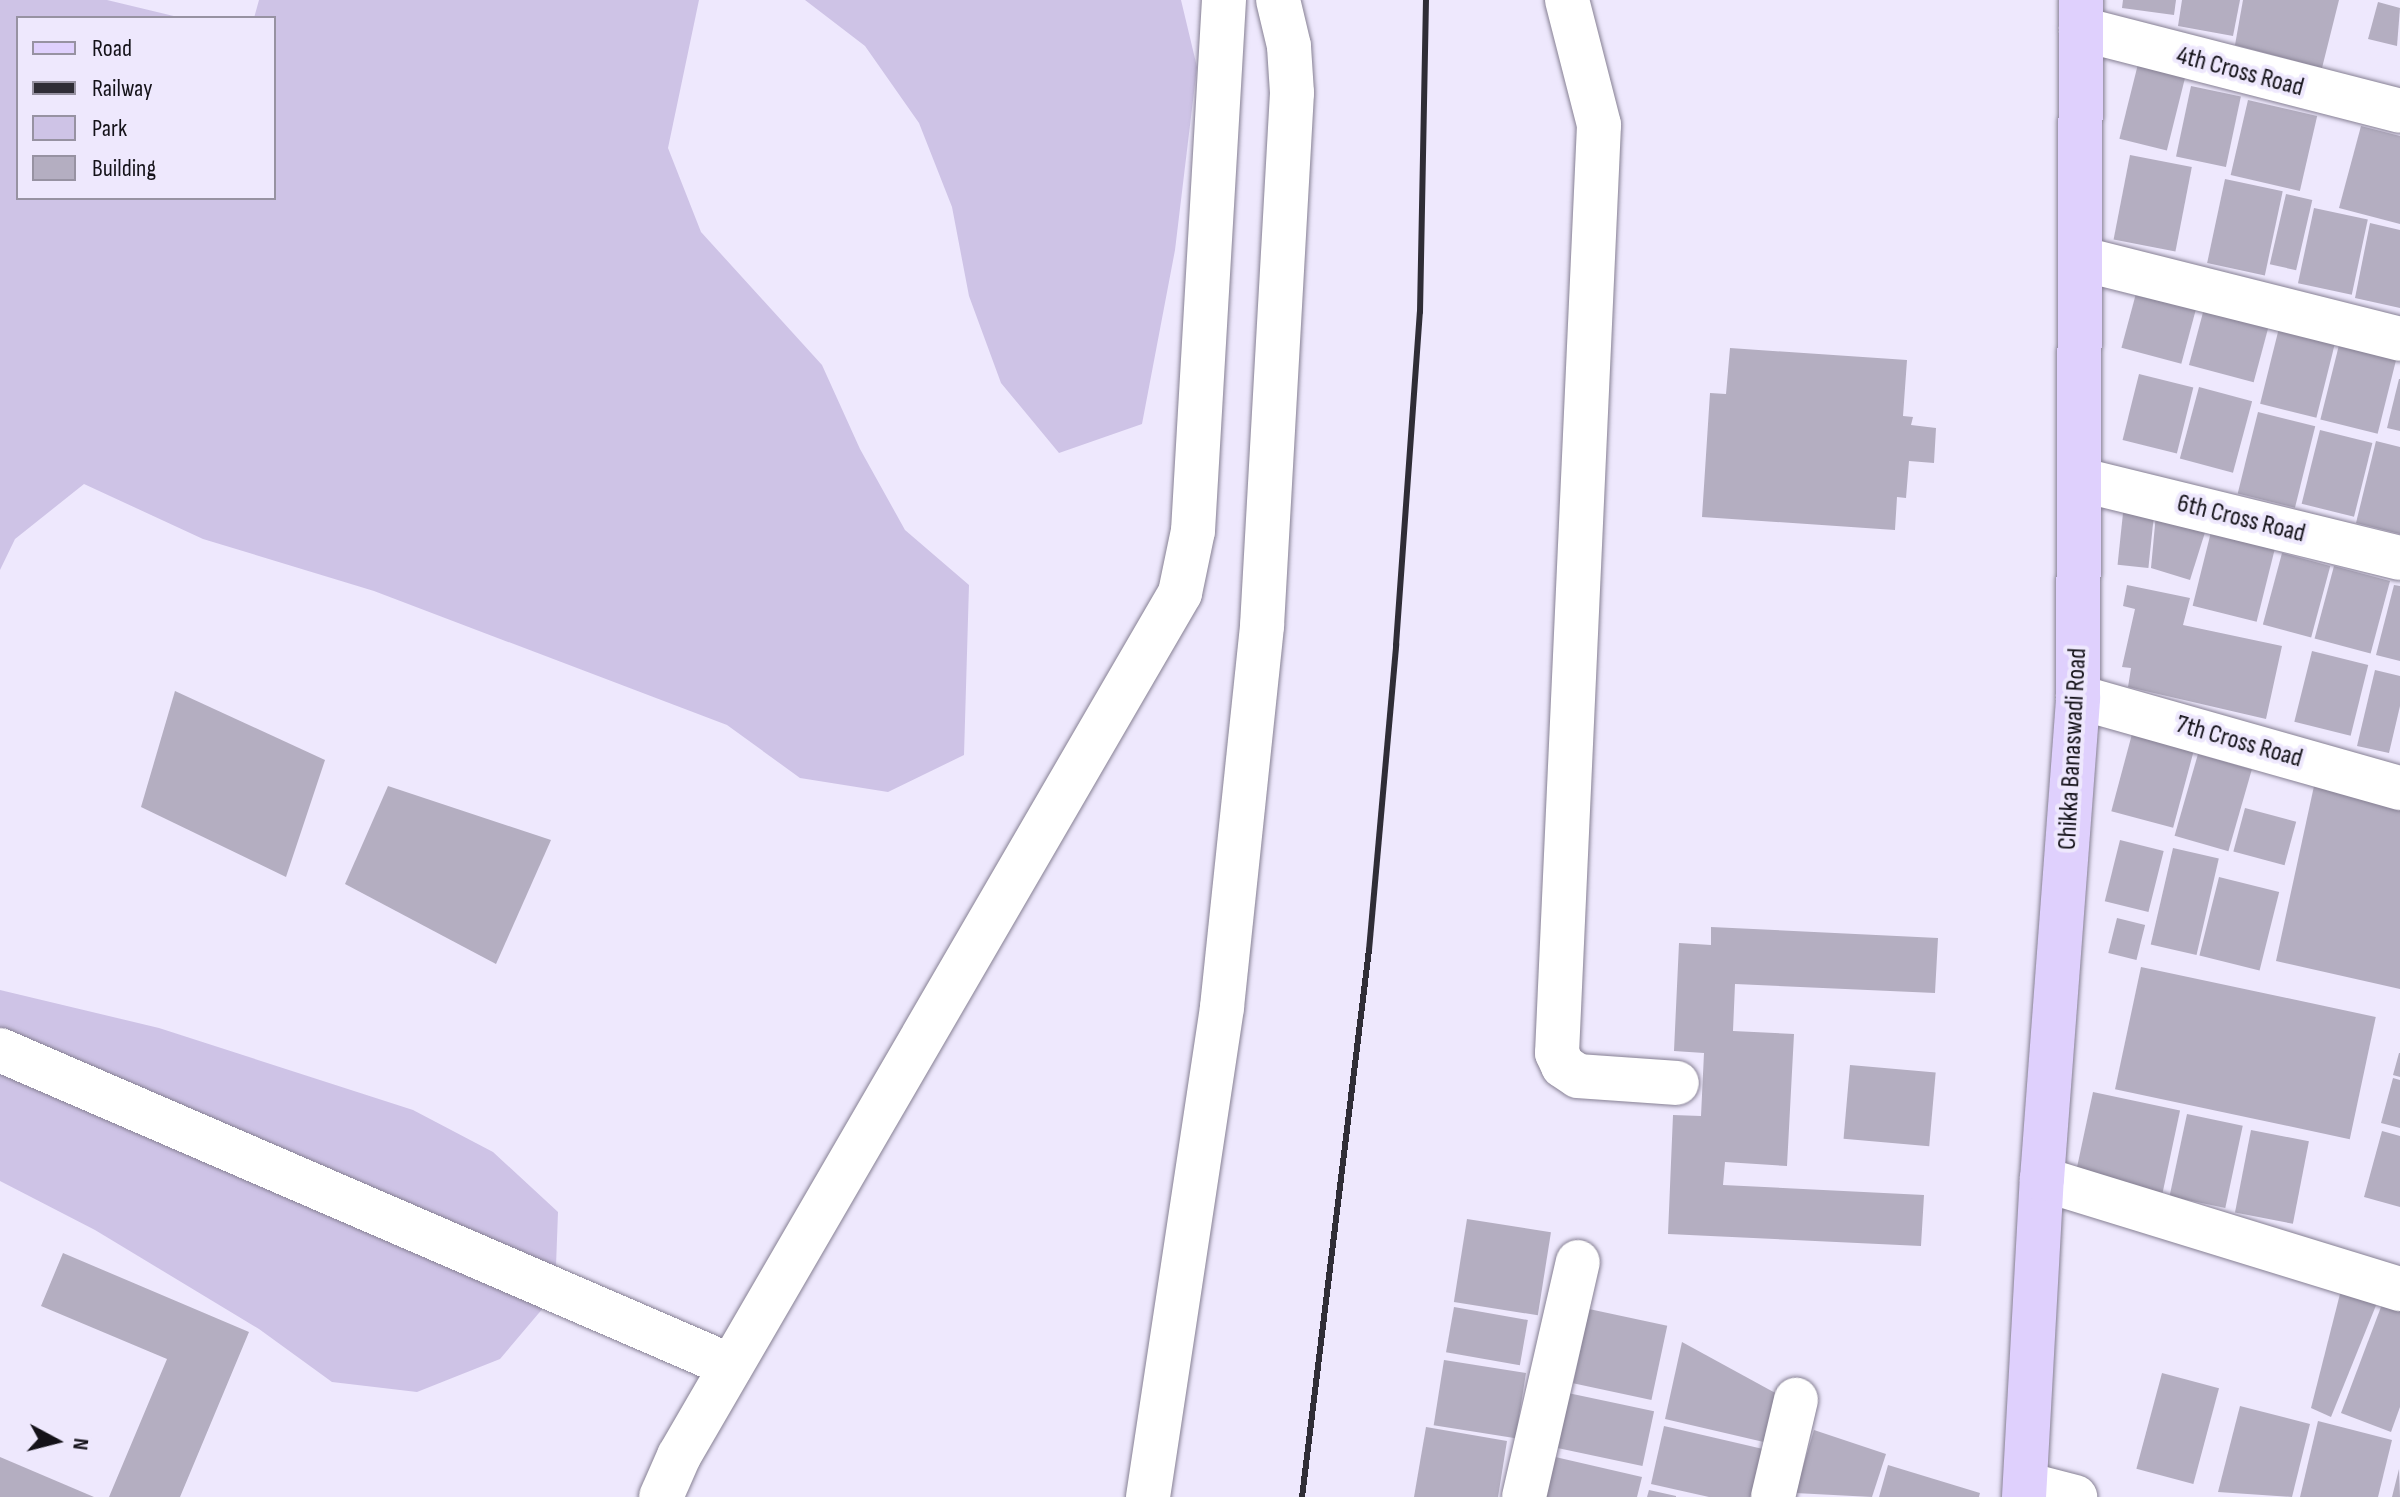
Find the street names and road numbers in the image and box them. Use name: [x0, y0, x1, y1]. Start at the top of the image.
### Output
street label: 4th Cross Road: [2173, 40, 2307, 104]
street label: 6th Cross Road: [2174, 488, 2308, 550]
street label: Chikka Banaswadi Road: [2052, 647, 2094, 851]
street label: 7th Cross Road: [2172, 709, 2306, 775]

